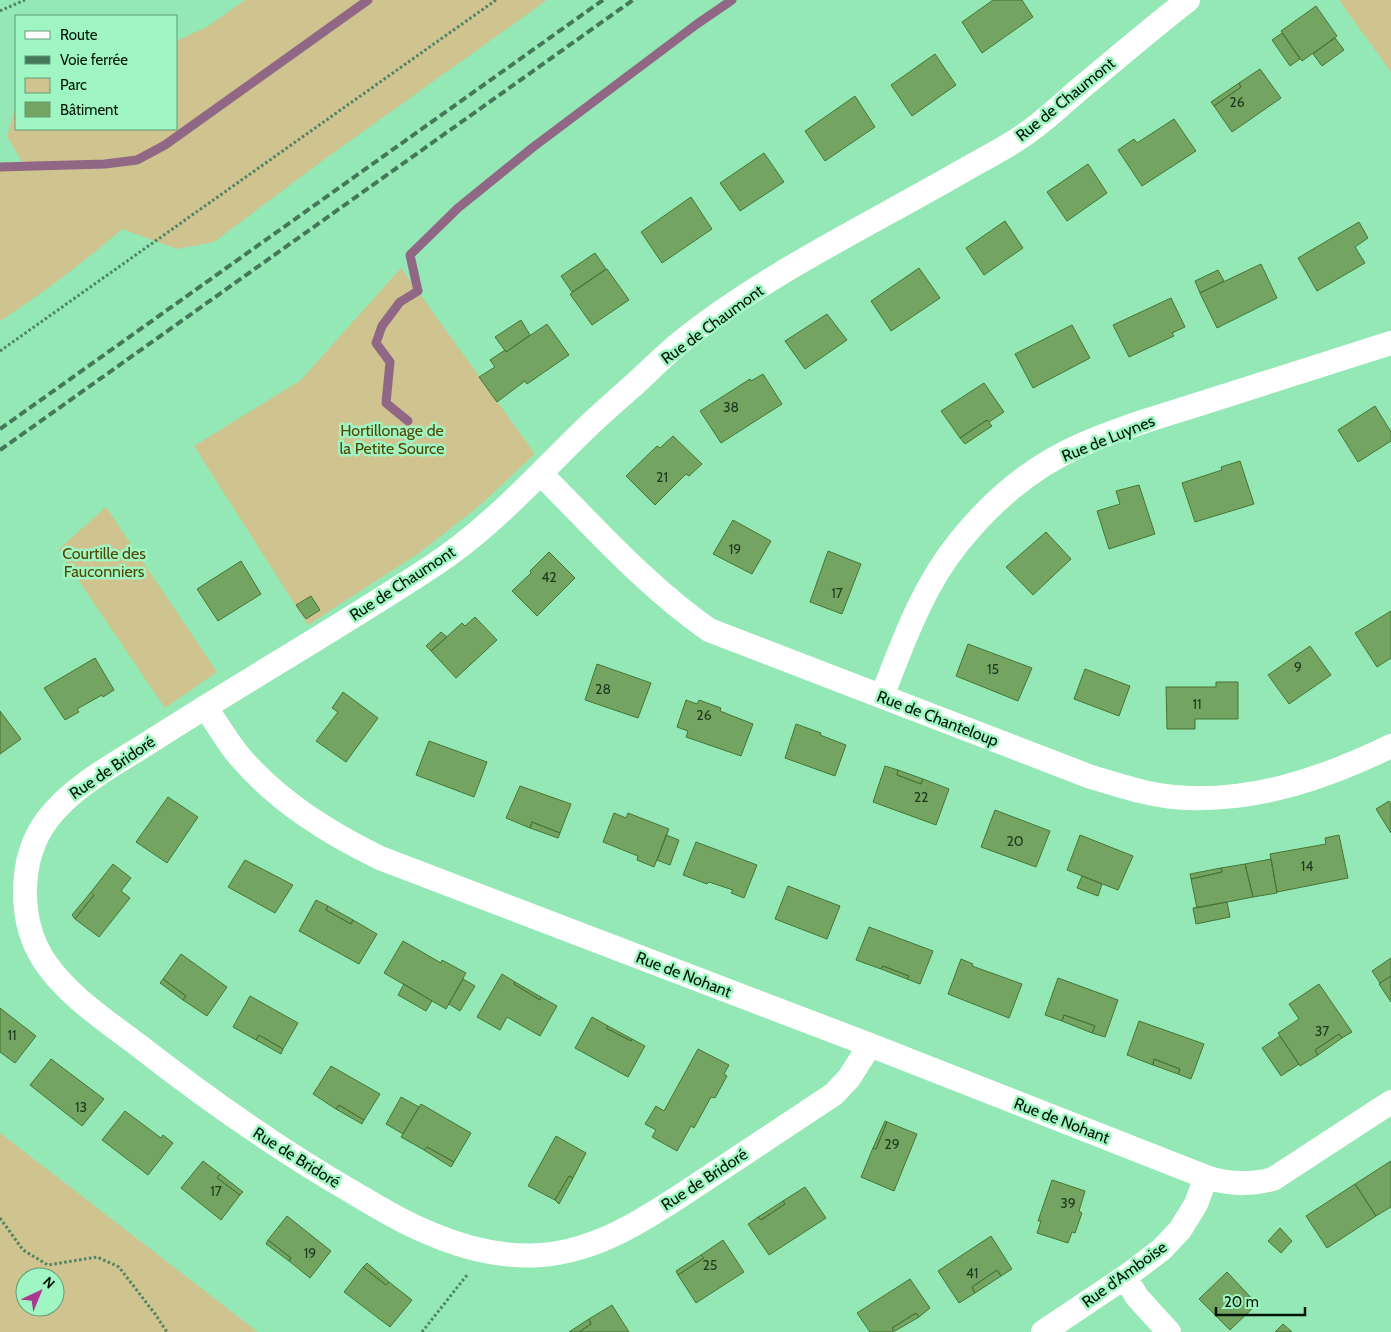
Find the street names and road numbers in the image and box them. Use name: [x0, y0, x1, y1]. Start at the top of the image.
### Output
street label: Rue de Chaumont: [1012, 53, 1119, 145]
street label: Rue de Chaumont: [657, 281, 768, 368]
street label: Rue de Luynes: [1059, 411, 1158, 466]
street label: Rue de Chaumont: [346, 542, 459, 625]
street label: Rue de Chanteloup: [874, 687, 1001, 750]
street label: Rue de Bridoré: [66, 732, 159, 803]
street label: Rue de Nohant: [633, 948, 735, 1002]
street label: Rue de Nohant: [1011, 1094, 1113, 1148]
street label: Rue de Bridoré: [250, 1123, 344, 1192]
street label: Rue de Bridoré: [658, 1145, 751, 1214]
street label: Rue d'Amboise: [1078, 1237, 1170, 1312]

